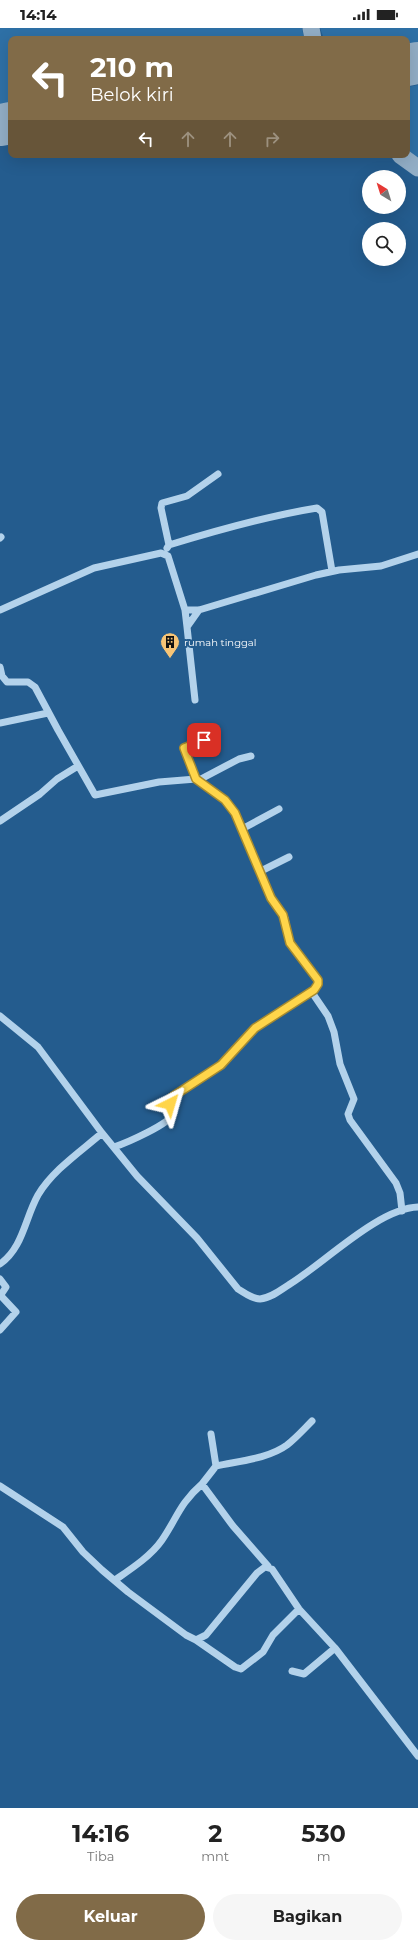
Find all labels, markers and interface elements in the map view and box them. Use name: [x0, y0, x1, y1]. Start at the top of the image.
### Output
text: 14:14: [20, 5, 56, 24]
text: 210 m: [90, 50, 174, 84]
icon: left: [24, 52, 76, 104]
text: Belok kiri: [90, 84, 174, 106]
icon: left: [135, 128, 157, 150]
icon: ahead: [177, 128, 199, 150]
icon: ahead: [219, 128, 241, 150]
icon: right: [261, 128, 283, 150]
north arrow: [362, 170, 406, 214]
map controls: [362, 170, 406, 266]
button: search: [362, 222, 406, 266]
building icon: rumah tinggal: [159, 631, 181, 659]
place label: rumah tinggal: [184, 636, 256, 649]
pin: [187, 723, 221, 757]
icon: arrive: [193, 729, 215, 751]
position arrow: [149, 1083, 191, 1125]
text: 14:16: [72, 1819, 129, 1848]
text: 2: [208, 1819, 222, 1848]
text: 530: [301, 1819, 346, 1848]
text: Tiba: [87, 1848, 114, 1864]
text: mnt: [201, 1848, 229, 1864]
text: m: [317, 1848, 330, 1864]
button: Keluar: [16, 1894, 205, 1940]
button: Bagikan: [213, 1894, 402, 1940]

